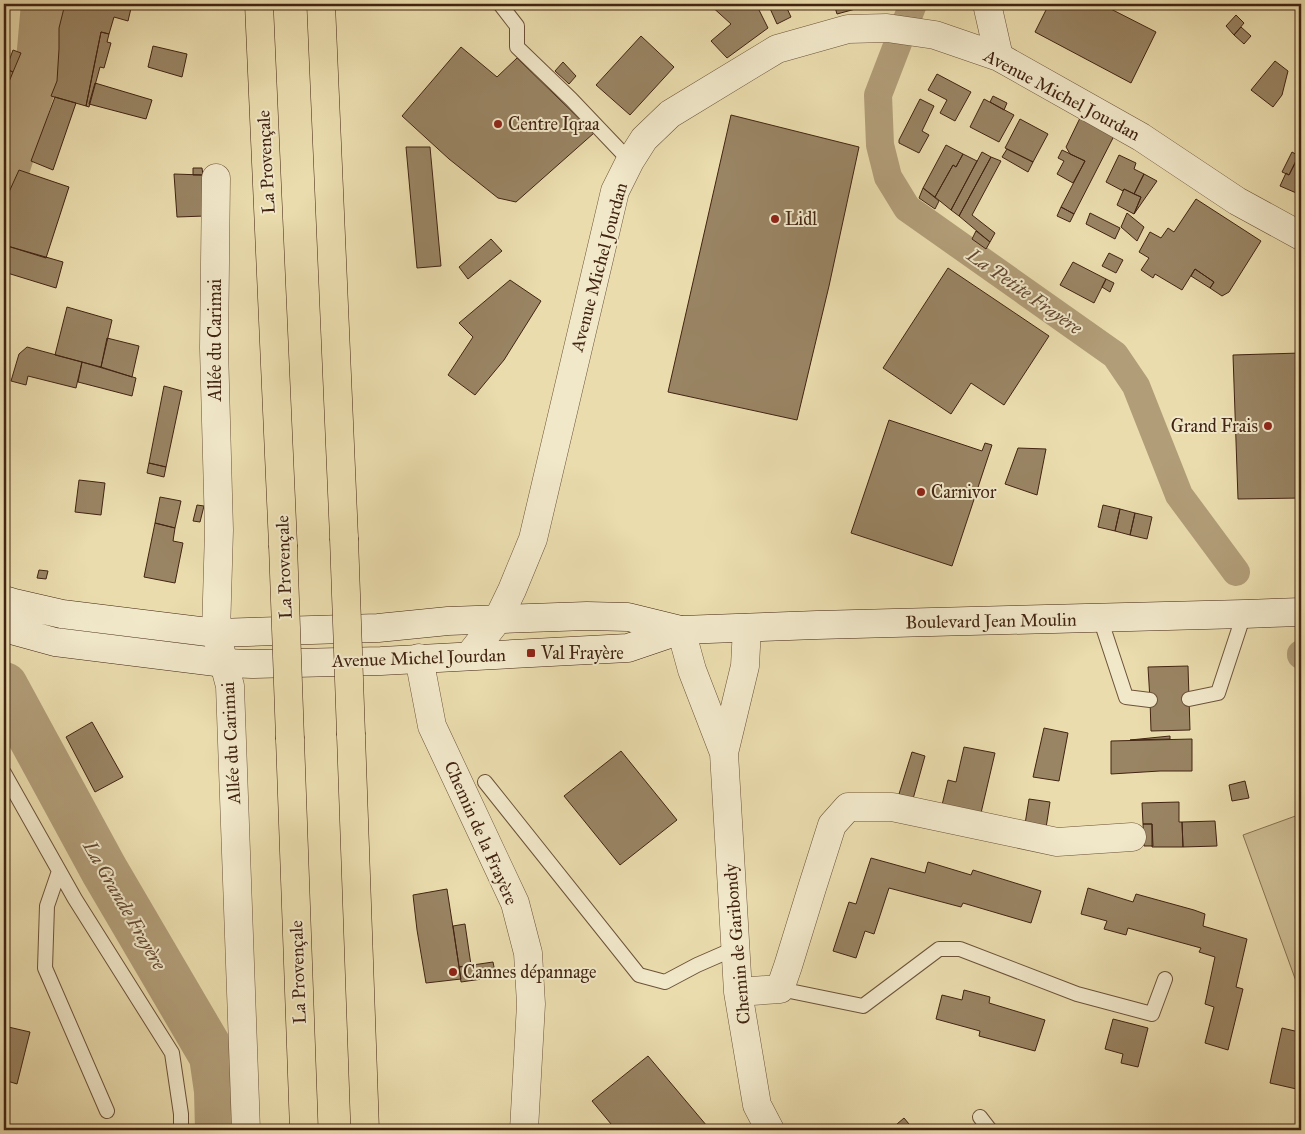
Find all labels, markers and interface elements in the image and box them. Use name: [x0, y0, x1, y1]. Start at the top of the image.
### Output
street label: Avenue Michel Jourdan: [979, 44, 1144, 147]
street label: La Provençale: [252, 110, 280, 214]
place label: Centre Iqraa: [508, 113, 600, 136]
marker: Centre Iqraa: [492, 118, 504, 130]
street label: Avenue Michel Jourdan: [566, 180, 633, 355]
place label: Lidl: [785, 208, 817, 230]
marker: Lidl: [769, 213, 781, 225]
water label: La Petite Frayère: [962, 243, 1087, 340]
street label: Allée du Carimai: [204, 279, 226, 402]
place label: Grand Frais: [1171, 415, 1258, 437]
marker: Grand Frais: [1262, 420, 1274, 432]
place label: Carnivor: [931, 481, 997, 503]
marker: Carnivor: [915, 486, 927, 498]
street label: La Provençale: [271, 515, 297, 619]
street label: Boulevard Jean Moulin: [905, 609, 1077, 634]
place label: Val Frayère: [540, 642, 624, 664]
street label: Avenue Michel Jourdan: [331, 644, 507, 673]
marker: Val Frayère: [525, 647, 537, 659]
street label: Allée du Carimai: [217, 681, 245, 806]
street label: Chemin de la Frayère: [439, 757, 523, 909]
water label: La Grande Frayère: [78, 836, 171, 975]
street label: Chemin de Garibondy: [719, 862, 755, 1025]
street label: La Provençale: [285, 920, 311, 1024]
place label: Cannes dépannage: [463, 961, 596, 984]
marker: Cannes dépannage: [447, 966, 459, 978]

